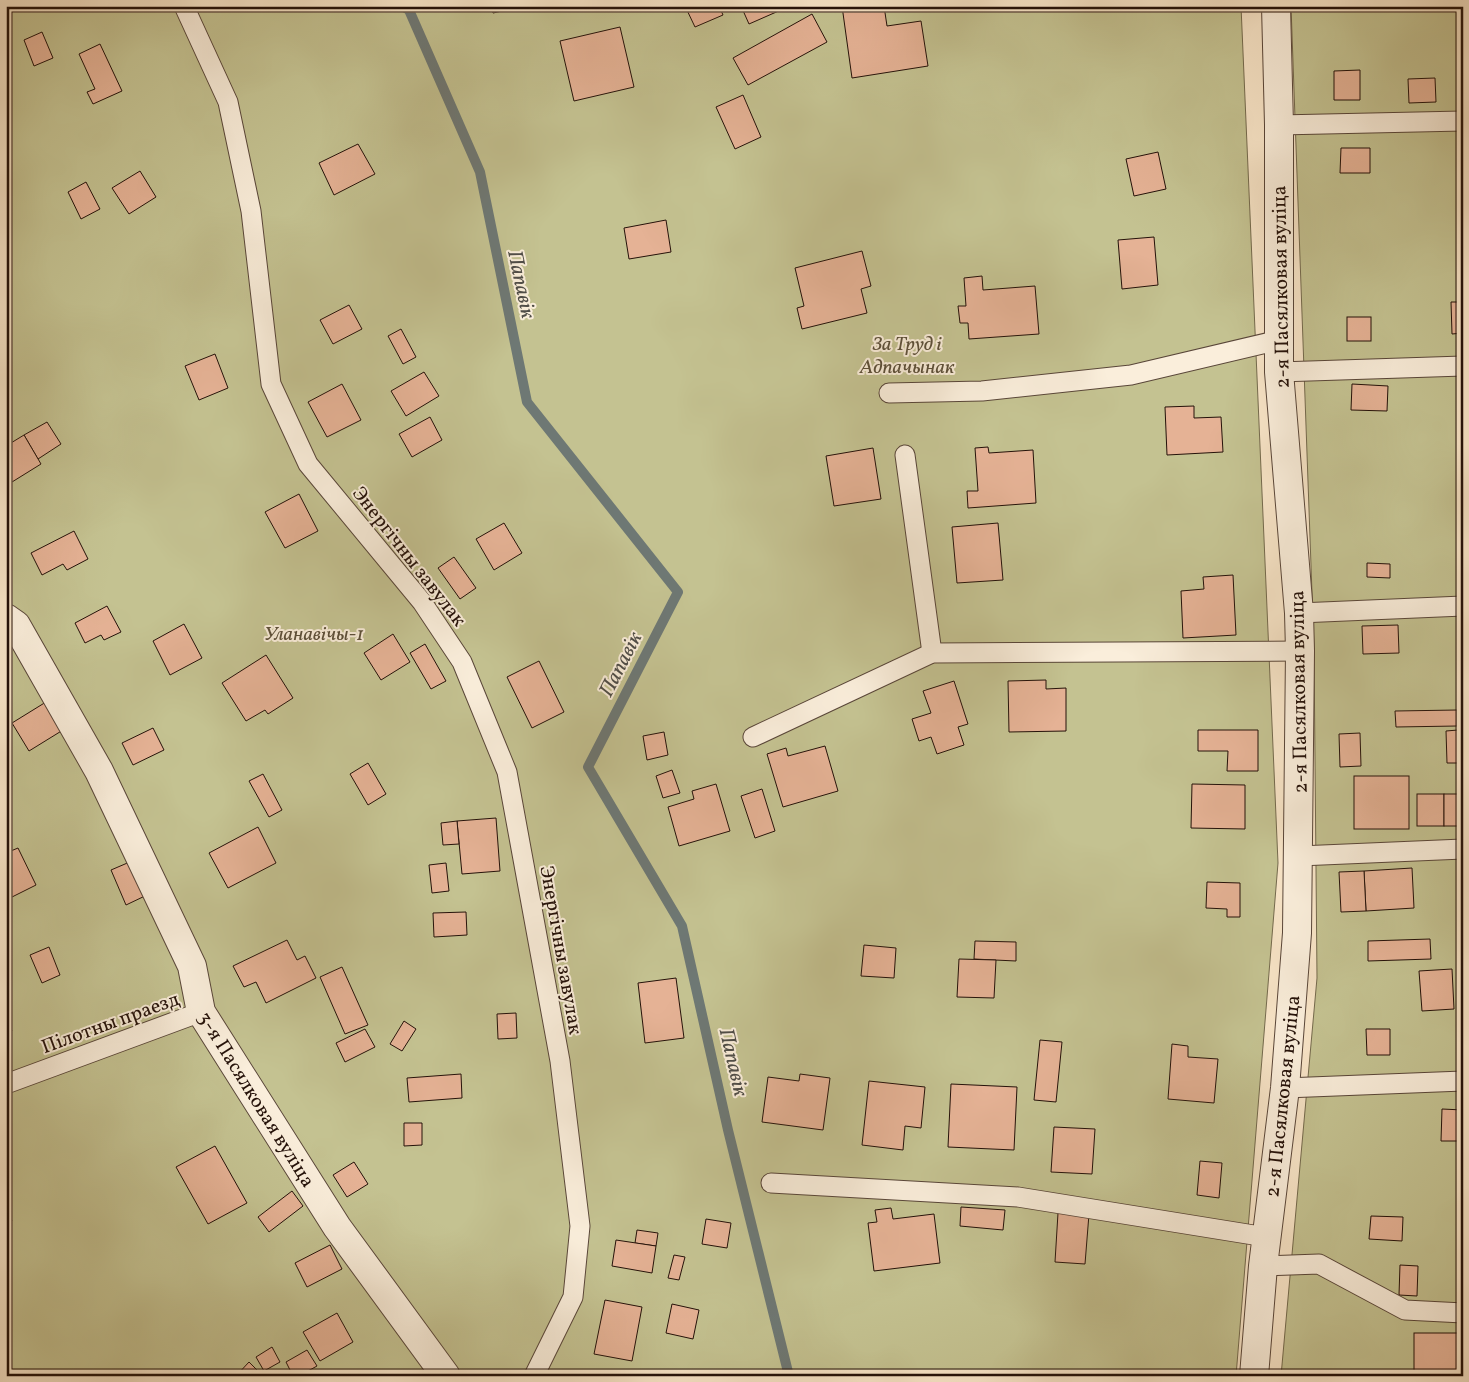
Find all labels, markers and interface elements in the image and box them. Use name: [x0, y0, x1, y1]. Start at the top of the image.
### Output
street label: 2-я Пасялковая вуліца: [1266, 185, 1298, 389]
water label: Папавік: [499, 248, 542, 322]
park label: За Труд і Адпачынак: [859, 331, 955, 382]
street label: Энергічны завулак: [345, 481, 472, 634]
street label: 2-я Пасялковая вуліца: [1284, 590, 1316, 794]
park label: Уланавічы-1: [264, 621, 364, 649]
water label: Папавік: [593, 626, 650, 702]
street label: Энергічны завулак: [531, 864, 589, 1037]
street label: Пілотны праезд: [38, 986, 184, 1062]
street label: 2-я Пасялковая вуліца: [1259, 994, 1309, 1199]
street label: 3-я Пасялковая вуліца: [190, 1007, 321, 1193]
water label: Папавік: [711, 1025, 755, 1100]

